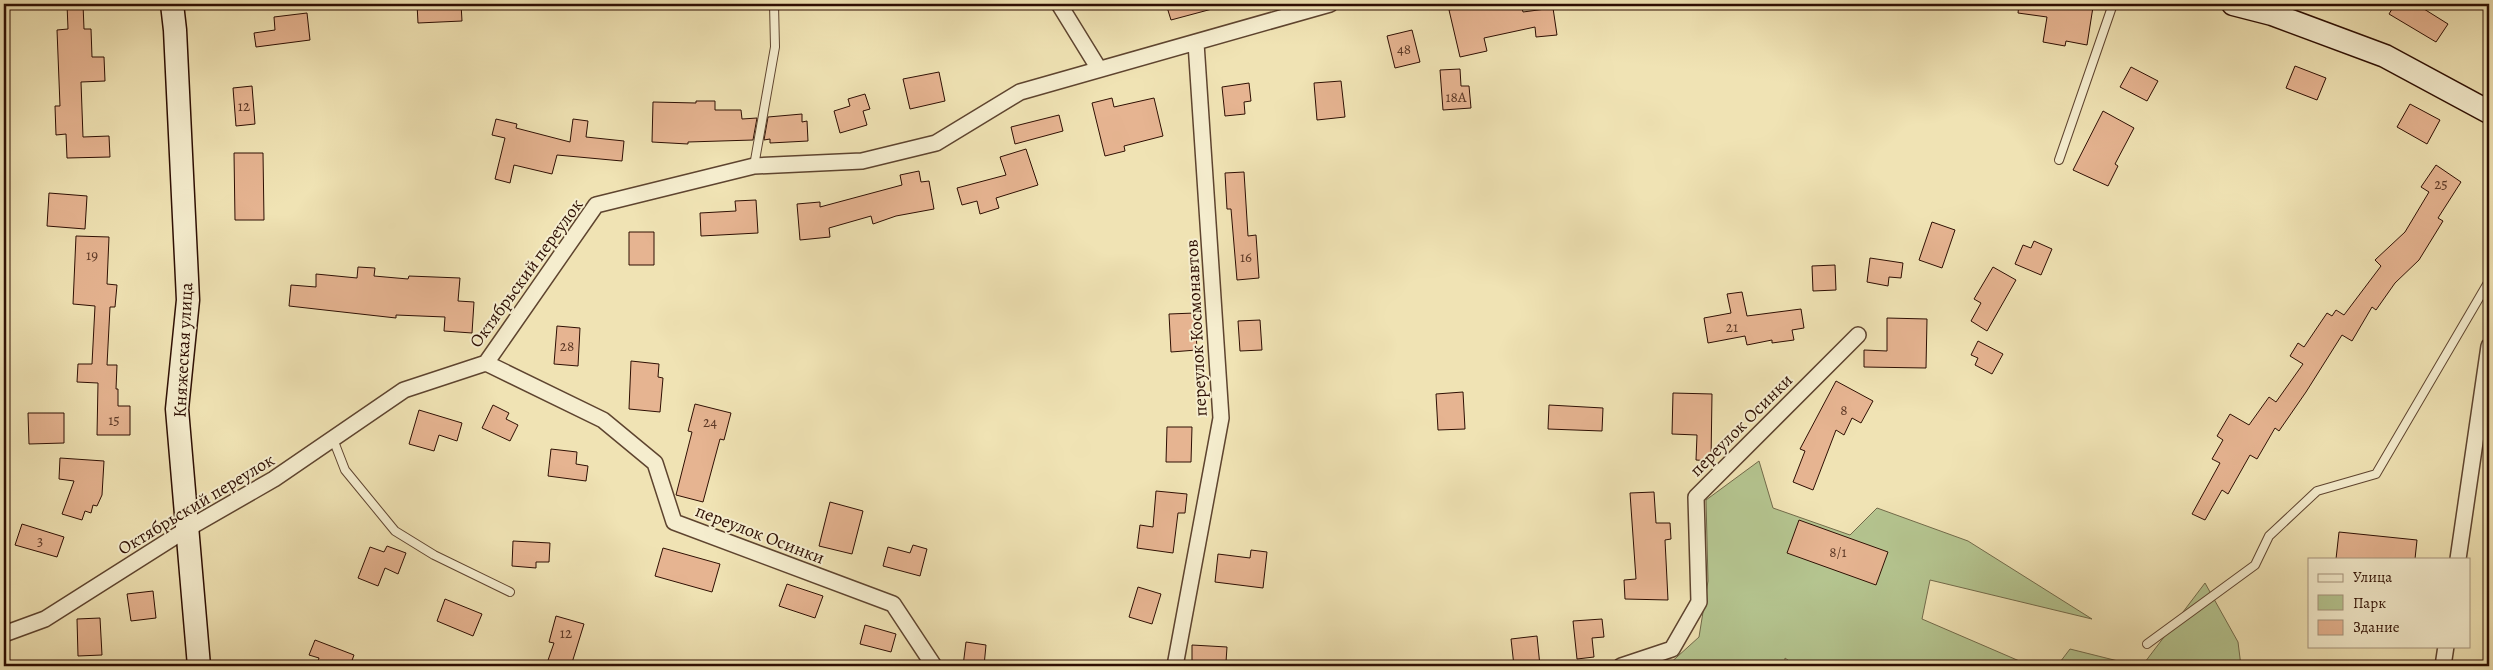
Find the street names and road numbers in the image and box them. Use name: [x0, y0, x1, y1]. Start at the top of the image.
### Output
street label: Октябрьский переулок: [464, 194, 588, 352]
street label: переулок Космонавтов: [1179, 239, 1213, 417]
street label: Княжеская улица: [167, 281, 199, 418]
street label: переулок Осинки: [1684, 368, 1798, 482]
street label: Октябрьский переулок: [113, 448, 279, 560]
street label: переулок Осинки: [692, 498, 828, 570]

